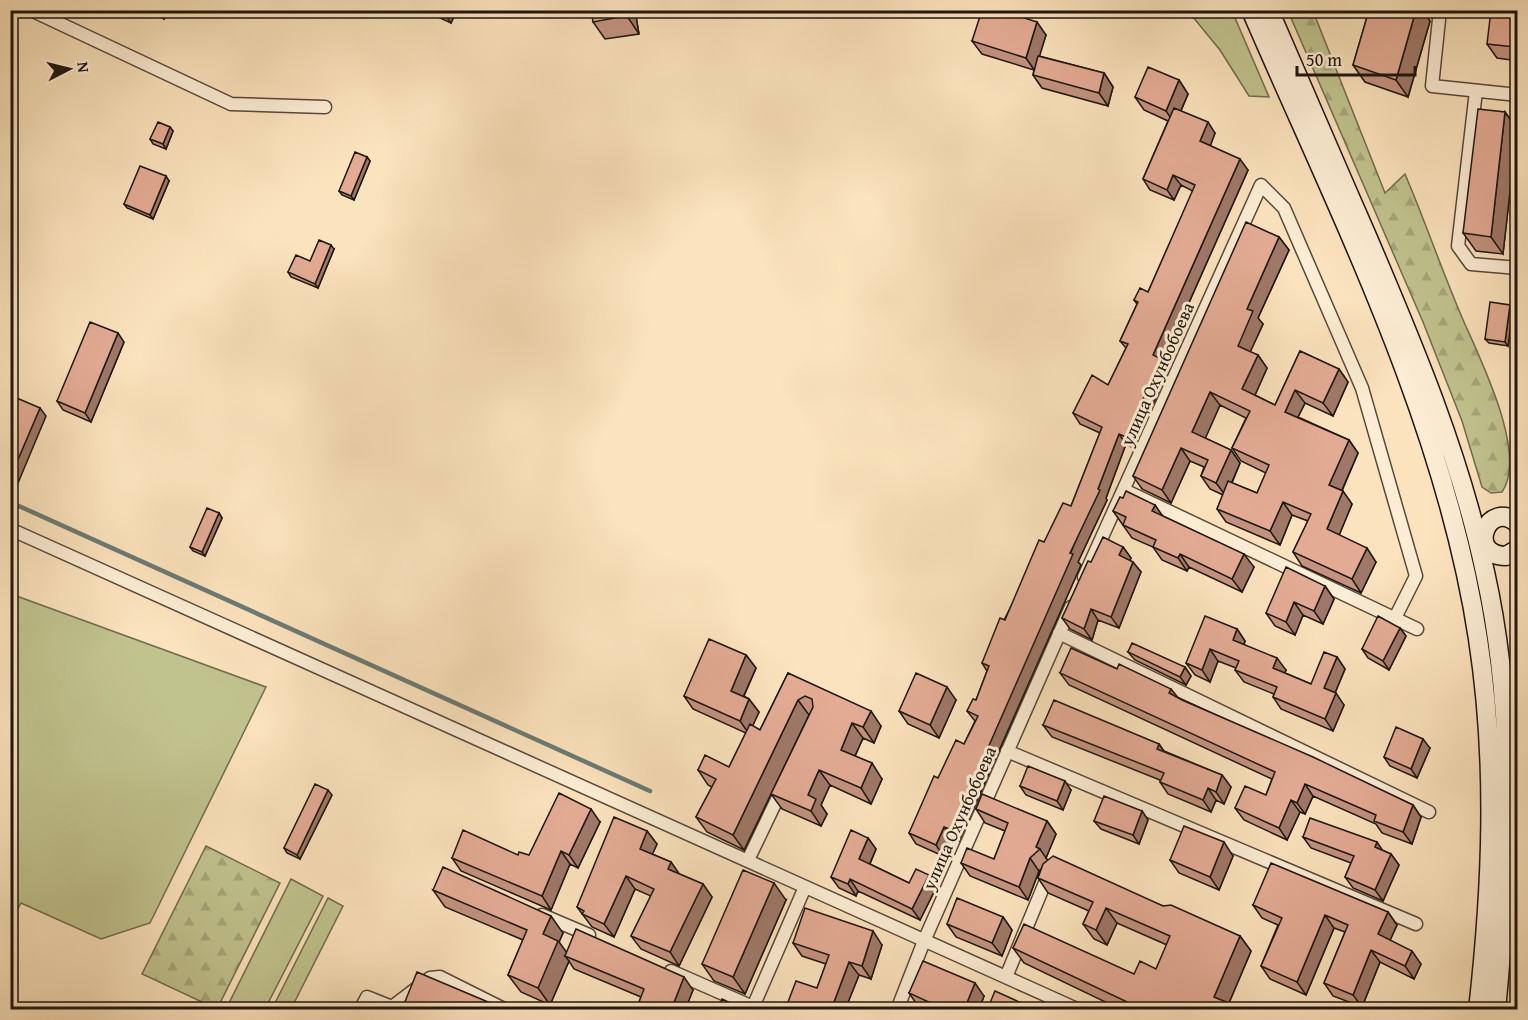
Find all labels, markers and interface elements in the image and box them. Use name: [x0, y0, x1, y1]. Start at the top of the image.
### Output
north arrow: [39, 39, 99, 99]
scale bar: [1297, 39, 1416, 77]
text: 50 m: [1306, 46, 1342, 73]
text: N: [71, 60, 96, 74]
street label: улица Охунбобоева: [1113, 297, 1201, 451]
street label: улица Охунбобоева: [915, 741, 1003, 895]

